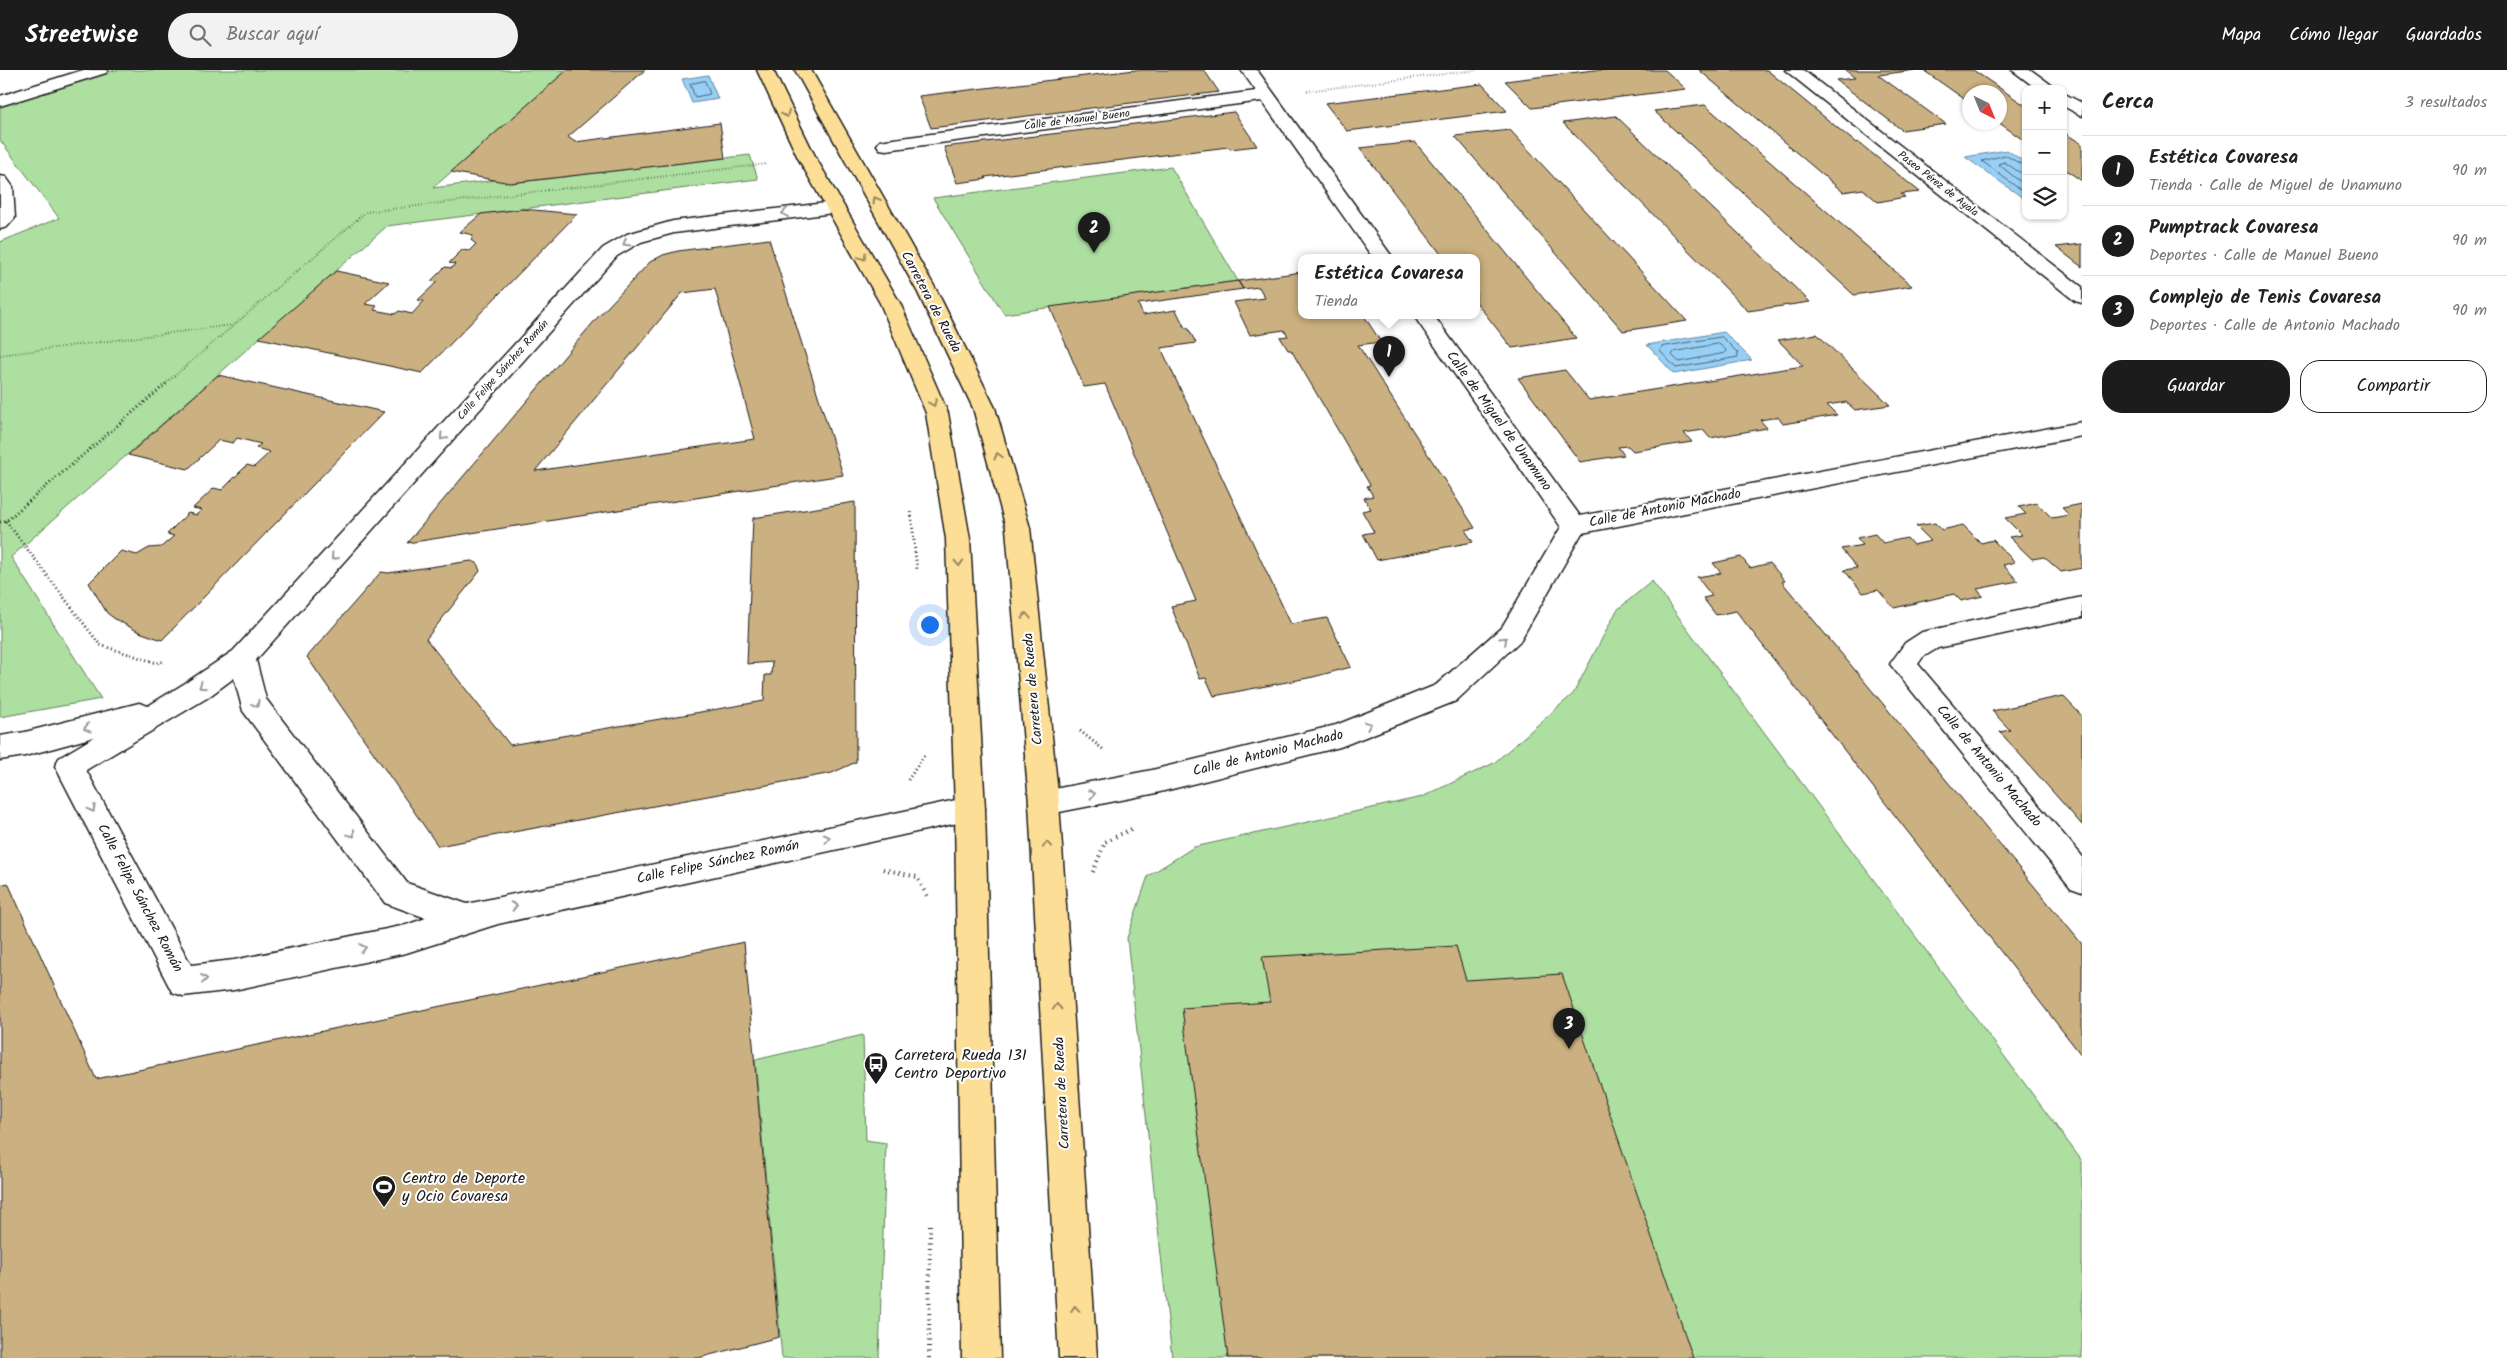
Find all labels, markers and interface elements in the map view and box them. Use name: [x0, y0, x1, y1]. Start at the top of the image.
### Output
search box: [168, 13, 518, 58]
text: Streetwise: [25, 16, 138, 55]
text: Buscar aquí: [226, 20, 318, 50]
icon: search: [186, 21, 214, 49]
text: Mapa: [2222, 21, 2261, 50]
text: Cómo llegar: [2289, 21, 2378, 50]
text: Guardados: [2406, 21, 2482, 50]
north arrow: [1962, 85, 2007, 130]
map controls: [2022, 85, 2067, 220]
button: +: [2022, 85, 2067, 130]
text: Cerca: [2102, 86, 2154, 119]
text: 3 resultados: [2405, 90, 2487, 115]
street label: Calle de Manuel Bueno: [1023, 105, 1131, 135]
one-way arrow: [780, 109, 790, 118]
button: −: [2022, 130, 2067, 175]
text: Estética Covaresa: [2149, 143, 2298, 173]
street label: Paseo Pérez de Ayala: [1894, 147, 1982, 221]
text: 1: [2116, 158, 2120, 183]
text: 90 m: [2452, 158, 2487, 183]
text: Tienda · Calle de Miguel de Unamuno: [2149, 173, 2402, 198]
button: layers: [2022, 175, 2067, 220]
one-way arrow: [872, 196, 882, 205]
one-way arrow: [781, 207, 789, 218]
pin: 2: [1078, 212, 1110, 253]
text: Pumptrack Covaresa: [2149, 213, 2318, 243]
text: 2: [2113, 228, 2123, 253]
text: 90 m: [2452, 228, 2487, 253]
one-way arrow: [623, 236, 632, 246]
text: Deportes · Calle de Manuel Bueno: [2149, 243, 2378, 268]
street label: Carretera de Rueda: [895, 247, 967, 357]
one-way arrow: [856, 252, 866, 261]
popup: [1298, 254, 1480, 319]
text: Estética Covaresa: [1314, 259, 1464, 289]
text: Complejo de Tenis Covaresa: [2149, 283, 2381, 313]
text: Tienda: [1314, 289, 1358, 314]
text: 3: [2114, 298, 2122, 323]
text: 90 m: [2452, 298, 2487, 323]
text: Deportes · Calle de Antonio Machado: [2149, 313, 2400, 338]
street label: Calle Felipe Sánchez Román: [453, 315, 553, 424]
pin: 1: [1373, 336, 1405, 377]
street label: Calle de Miguel de Unamuno: [1441, 346, 1557, 496]
button: Guardar: [2102, 360, 2290, 413]
button: Compartir: [2300, 360, 2487, 413]
one-way arrow: [926, 398, 937, 407]
one-way arrow: [440, 431, 449, 440]
one-way arrow: [993, 452, 1004, 461]
street label: Calle de Antonio Machado: [1587, 482, 1743, 534]
one-way arrow: [331, 552, 340, 561]
one-way arrow: [953, 559, 964, 567]
one-way arrow: [1020, 611, 1031, 619]
your location: [917, 612, 943, 638]
street label: Carretera de Rueda: [1017, 632, 1049, 746]
one-way arrow: [1498, 637, 1507, 646]
one-way arrow: [198, 680, 208, 689]
one-way arrow: [249, 699, 259, 708]
street label: Calle de Antonio Machado: [1931, 700, 2047, 832]
one-way arrow: [1363, 721, 1372, 731]
one-way arrow: [83, 722, 92, 733]
street label: Calle de Antonio Machado: [1190, 724, 1346, 782]
one-way arrow: [1088, 789, 1096, 800]
one-way arrow: [86, 804, 96, 813]
street label: Calle Felipe Sánchez Román: [91, 820, 189, 976]
one-way arrow: [346, 828, 355, 838]
street label: Calle Felipe Sánchez Román: [635, 834, 801, 890]
one-way arrow: [823, 834, 831, 844]
one-way arrow: [1041, 841, 1052, 849]
one-way arrow: [510, 901, 519, 912]
one-way arrow: [359, 943, 367, 954]
one-way arrow: [200, 973, 208, 984]
one-way arrow: [1052, 1003, 1063, 1011]
pin: 3: [1553, 1008, 1585, 1049]
street label: Carretera de Rueda: [1048, 1036, 1076, 1150]
place label: Carretera Rueda 131 Centro Deportivo: [894, 1043, 1027, 1086]
bus stop icon: Carretera Rueda 131 Centro Deportivo: [863, 1051, 889, 1085]
place label: Centro de Deporte y Ocio Covaresa: [401, 1166, 525, 1209]
sports icon: Centro de Deporte y Ocio Covaresa: [371, 1174, 397, 1208]
one-way arrow: [1069, 1305, 1080, 1313]

